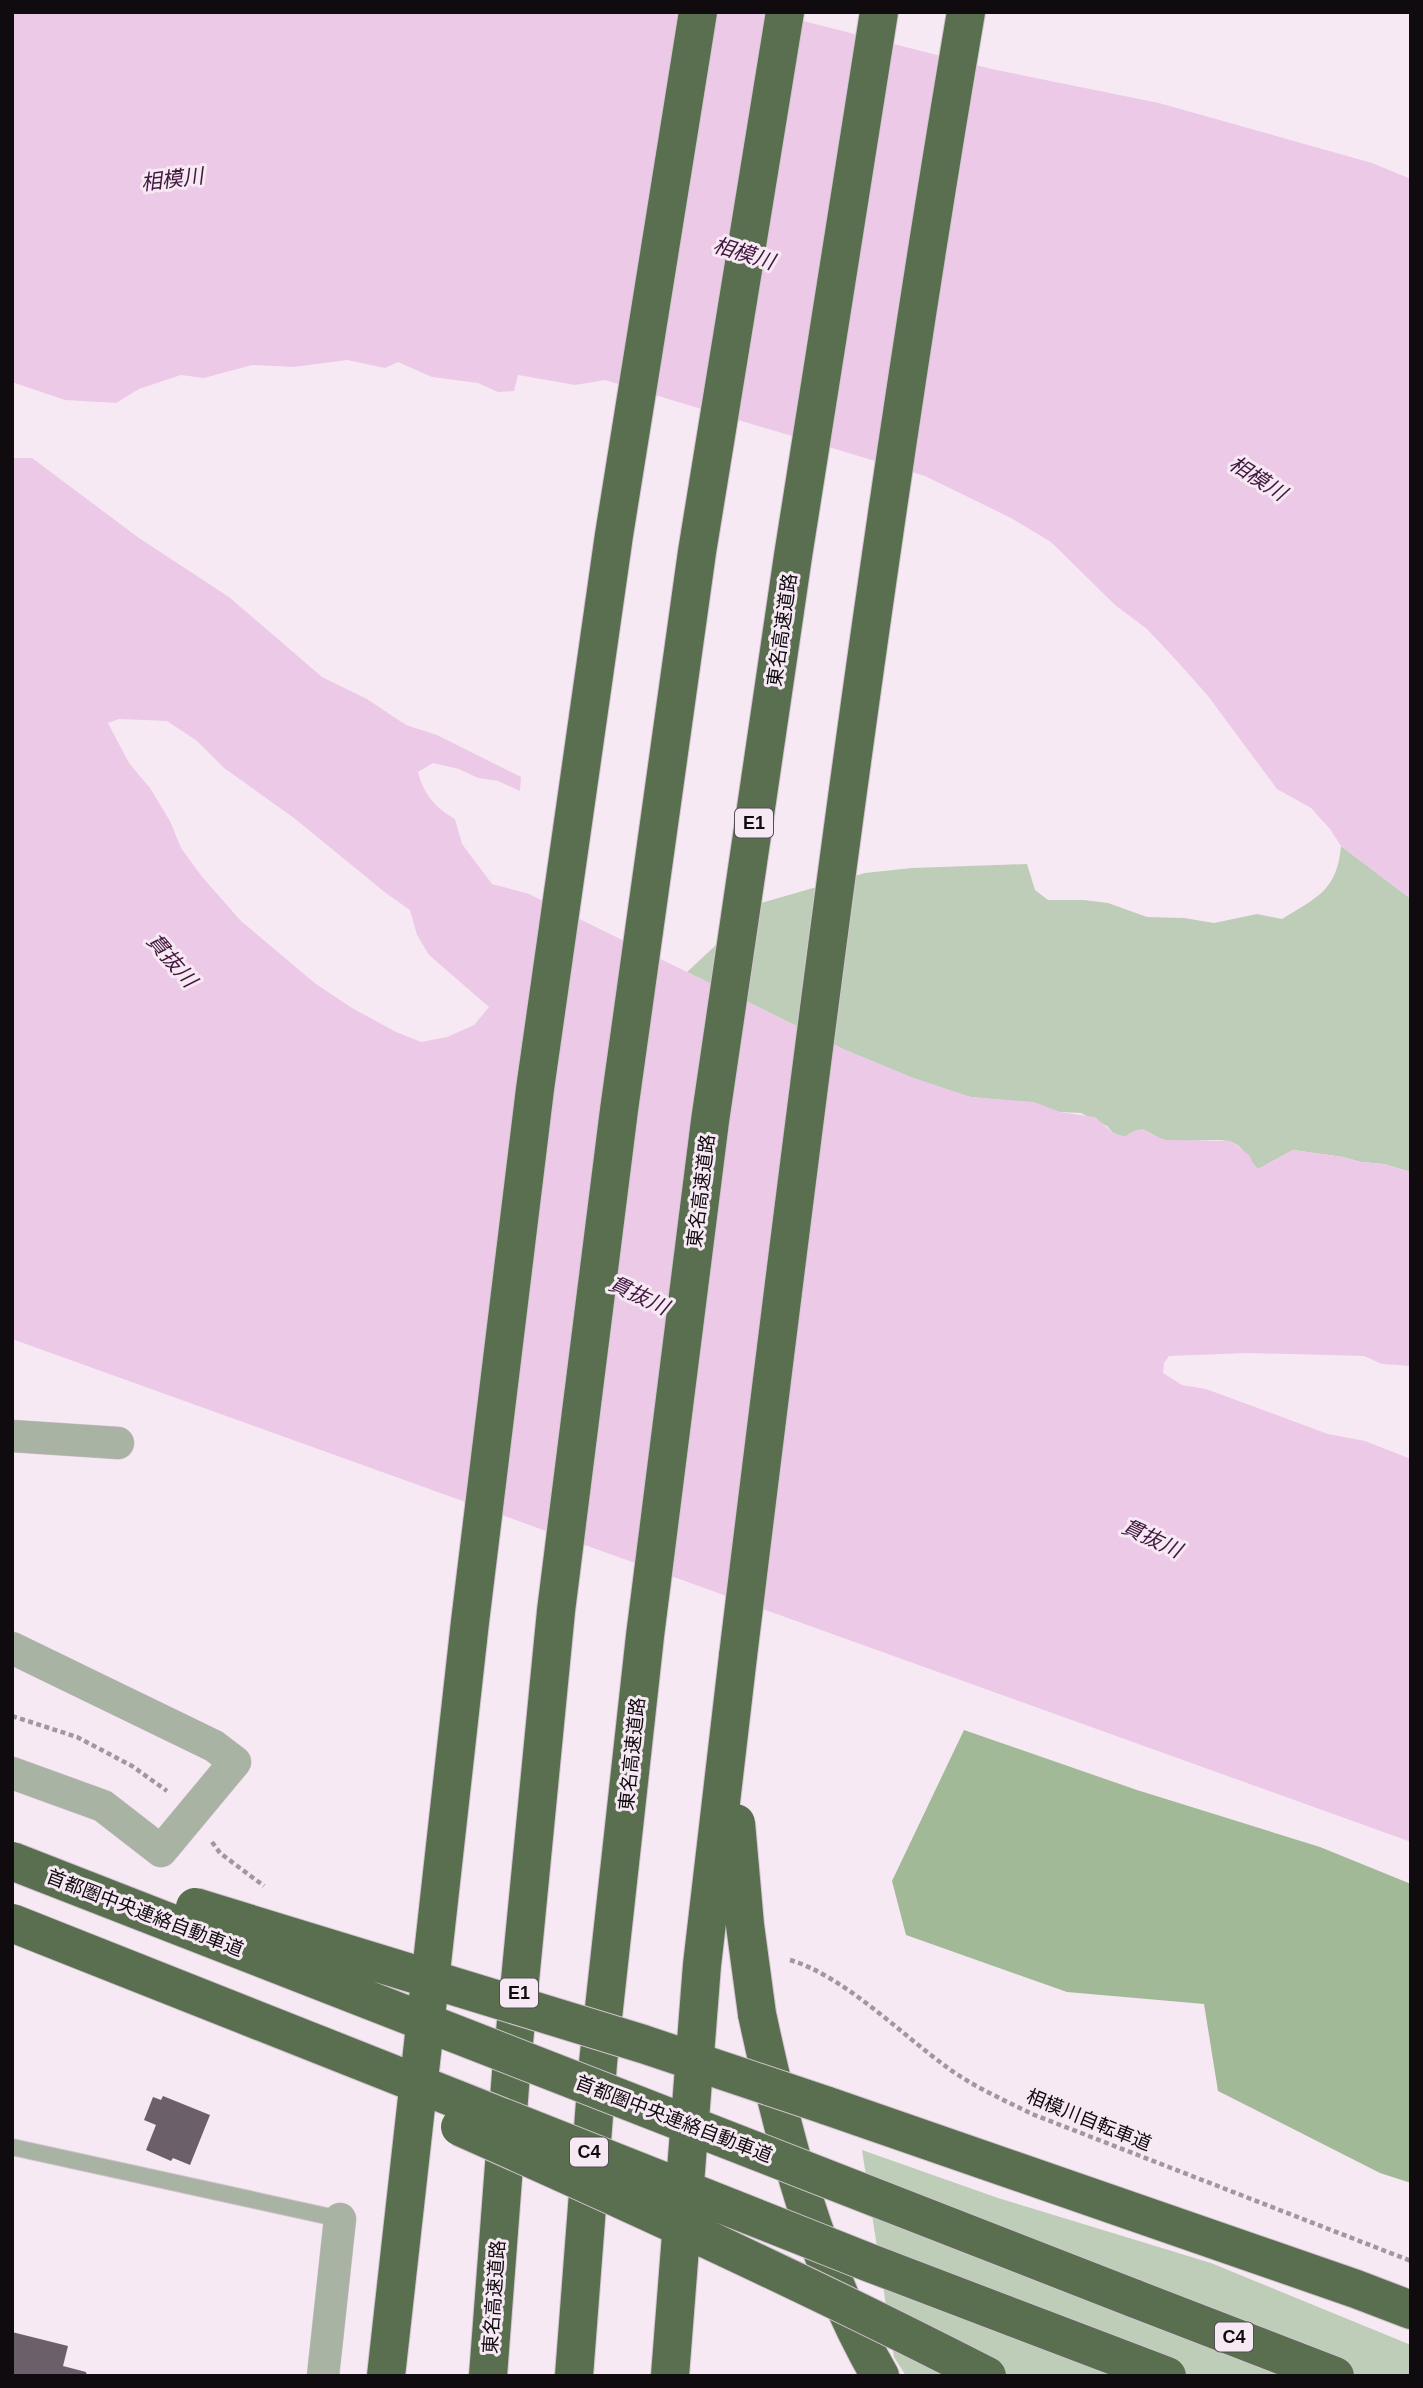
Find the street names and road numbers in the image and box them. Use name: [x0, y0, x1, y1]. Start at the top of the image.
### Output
street label: 東名高速道路: [764, 572, 800, 688]
road number: E1: [735, 808, 773, 838]
street label: 東名高速道路: [684, 1133, 718, 1249]
street label: 東名高速道路: [616, 1696, 648, 1812]
street label: 首都圏中央連絡自動車道: [44, 1866, 246, 1960]
road number: E1: [500, 1979, 538, 2008]
street label: 首都圏中央連絡自動車道: [573, 2072, 775, 2166]
street label: 相模川自転車道: [1023, 2085, 1155, 2155]
road number: C4: [570, 2138, 608, 2166]
street label: 東名高速道路: [480, 2239, 508, 2355]
road number: C4: [1215, 2322, 1253, 2351]

